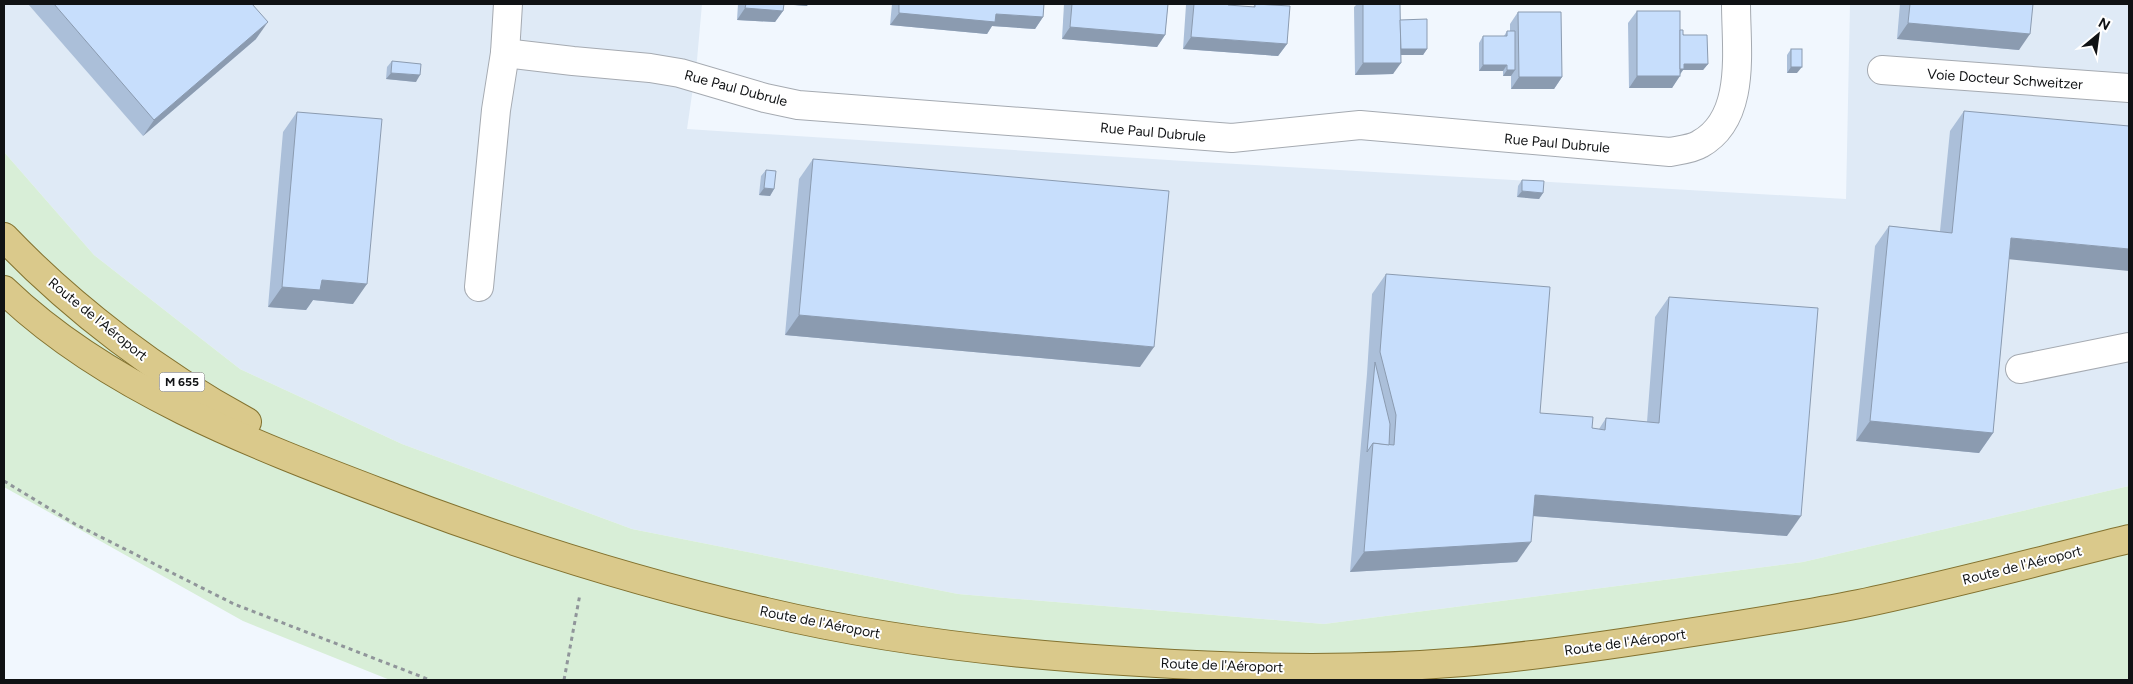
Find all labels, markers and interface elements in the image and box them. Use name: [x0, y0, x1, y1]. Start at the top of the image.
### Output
north arrow: [2073, 10, 2123, 60]
text: N: [2095, 14, 2113, 34]
street label: Voie Docteur Schweitzer: [1927, 66, 2084, 93]
street label: Rue Paul Dubrule: [682, 67, 790, 111]
street label: Rue Paul Dubrule: [1099, 119, 1207, 146]
street label: Rue Paul Dubrule: [1503, 130, 1611, 157]
street label: Route de l'Aéroport: [45, 274, 151, 365]
road number: M 655: [160, 372, 204, 392]
street label: Route de l'Aéroport: [1961, 542, 2084, 589]
street label: Route de l'Aéroport: [758, 602, 882, 643]
street label: Route de l'Aéroport: [1563, 626, 1687, 659]
street label: Route de l'Aéroport: [1160, 655, 1284, 676]

